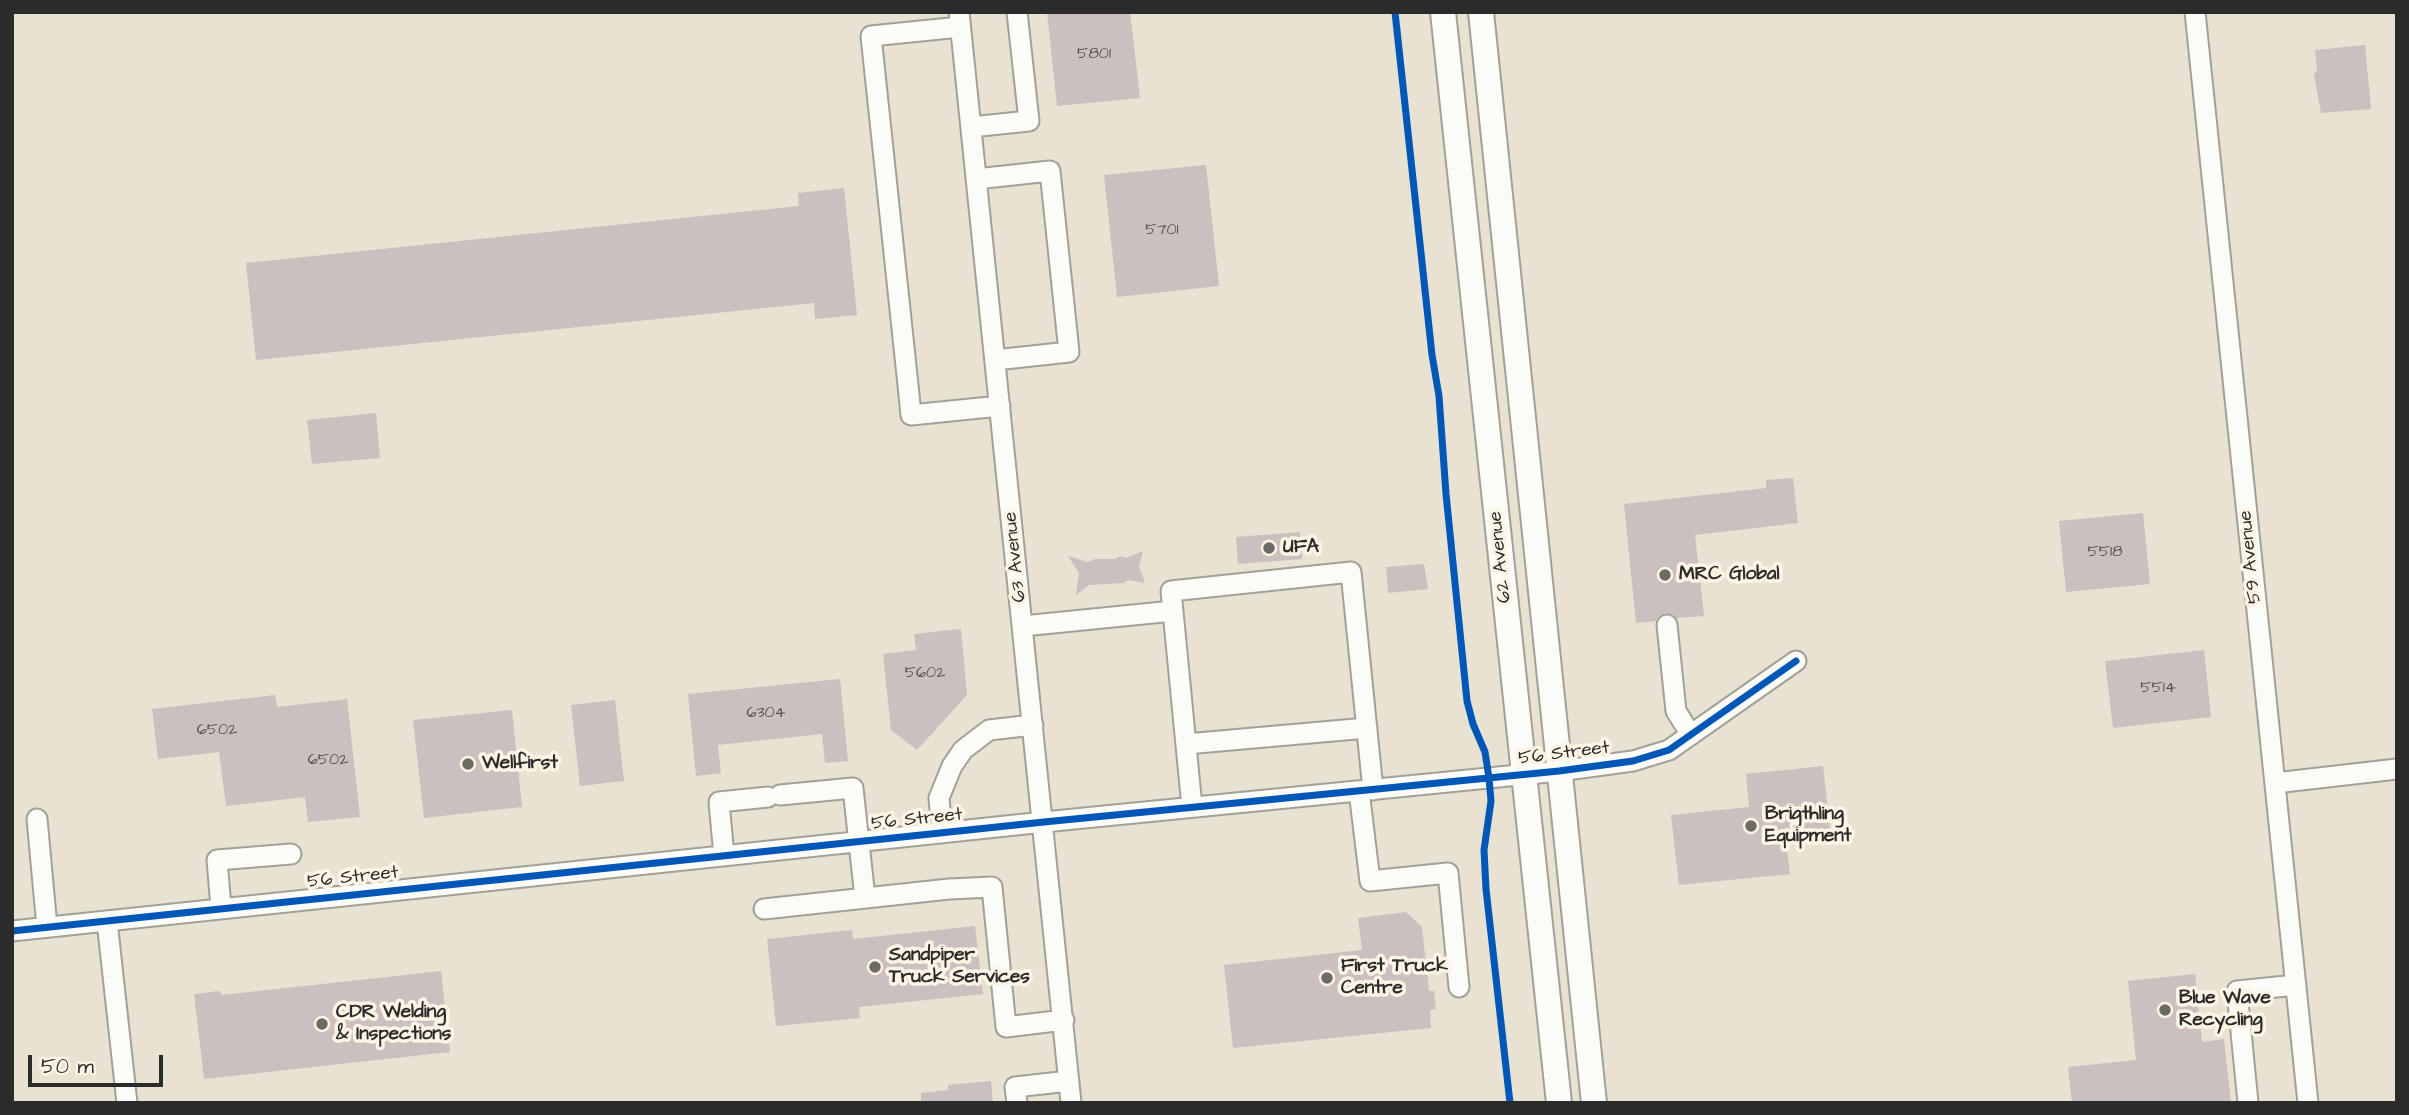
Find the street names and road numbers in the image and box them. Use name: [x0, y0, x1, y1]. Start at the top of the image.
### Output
street label: 59 Avenue: [2235, 509, 2267, 605]
street label: 62 Avenue: [1485, 510, 1517, 604]
street label: 63 Avenue: [1000, 511, 1032, 603]
street label: 56 Street: [1517, 737, 1611, 771]
street label: 56 Street: [870, 804, 964, 836]
street label: 56 Street: [306, 862, 400, 894]

